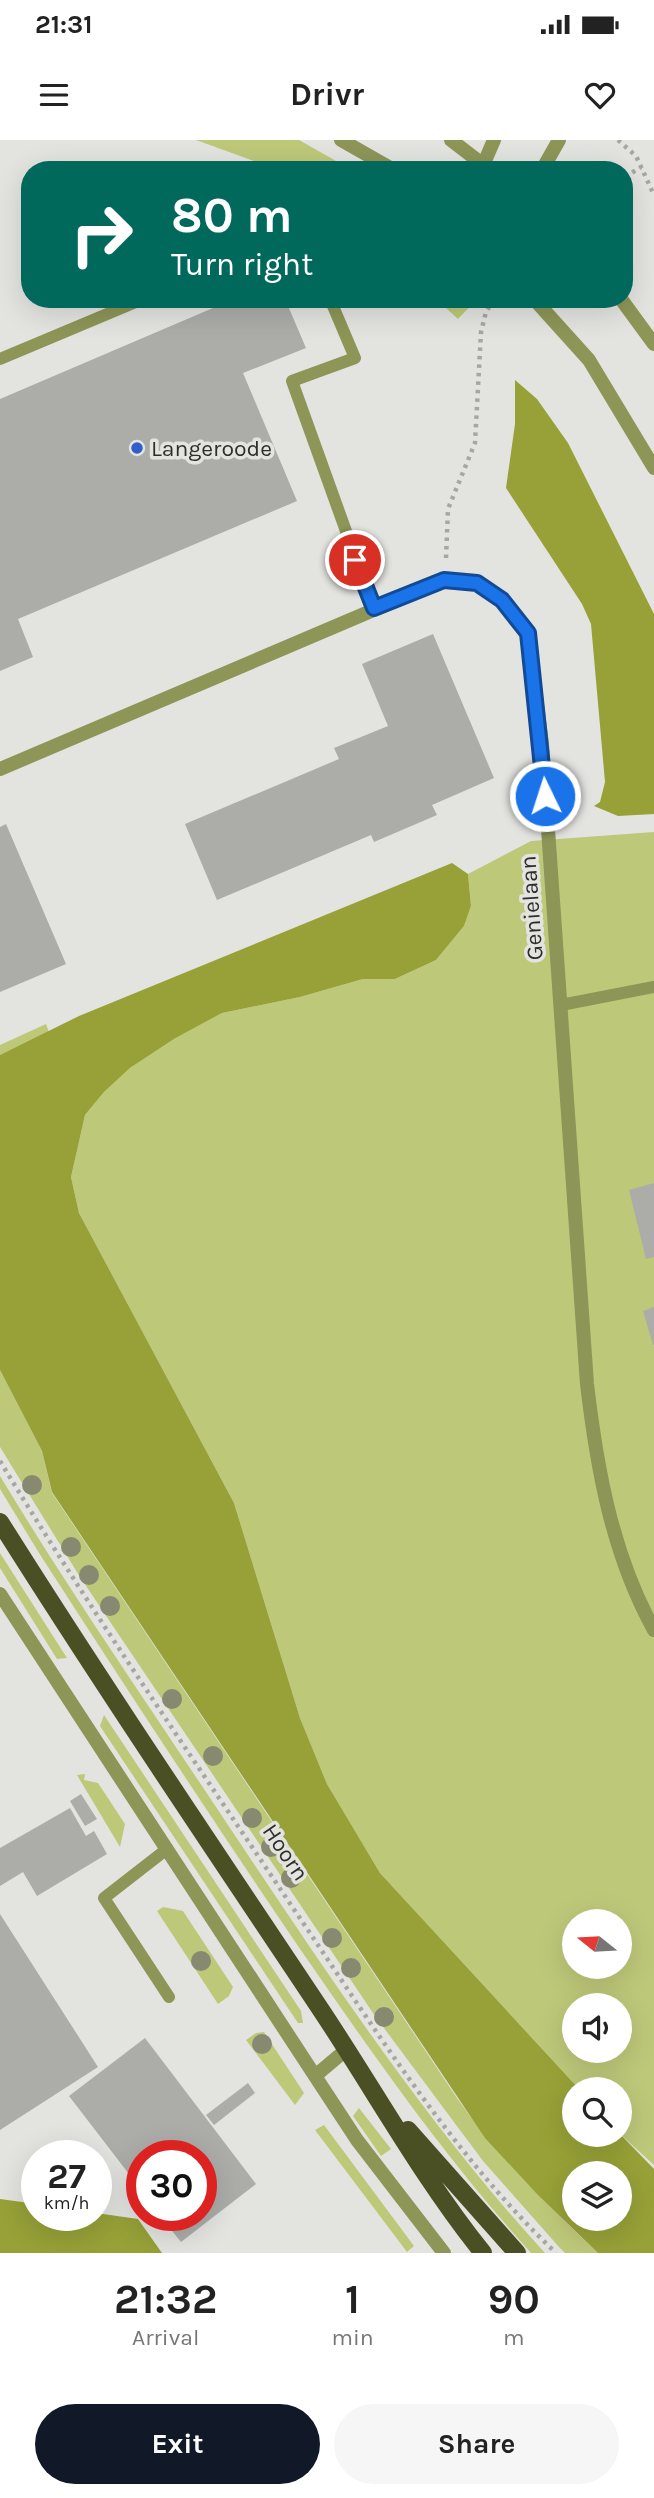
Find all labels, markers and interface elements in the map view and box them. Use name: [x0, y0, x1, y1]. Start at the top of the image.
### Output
text: 21:31: [35, 9, 92, 40]
icon: menu: [35, 76, 73, 114]
text: Drivr: [290, 76, 364, 113]
icon: heart: [581, 76, 619, 114]
text: 80 m: [171, 187, 293, 244]
icon: right: [56, 189, 147, 280]
text: Turn right: [171, 246, 313, 283]
place label: Langeroode: [151, 435, 272, 462]
marker: Langeroode: [129, 440, 145, 456]
pin: [325, 530, 385, 590]
icon: arrive: [336, 541, 374, 579]
position arrow: [508, 759, 582, 833]
street label: Genielaan: [514, 855, 549, 961]
street label: Hoorn: [257, 1819, 314, 1886]
north arrow: [562, 1909, 632, 1979]
map controls: [562, 1909, 632, 2231]
button: sound: [562, 1993, 632, 2063]
button: search: [562, 2077, 632, 2147]
speed limit sign: 30: [126, 2140, 217, 2231]
text: 27: [47, 2156, 86, 2197]
button: layers: [562, 2161, 632, 2231]
text: km/h: [44, 2192, 89, 2214]
text: 21:32: [114, 2274, 217, 2324]
text: 1: [345, 2274, 360, 2324]
text: 90: [488, 2274, 540, 2324]
text: Arrival: [132, 2324, 199, 2351]
text: min: [331, 2324, 374, 2351]
text: m: [503, 2324, 525, 2351]
button: Exit: [35, 2404, 320, 2484]
button: Share: [334, 2404, 619, 2484]

